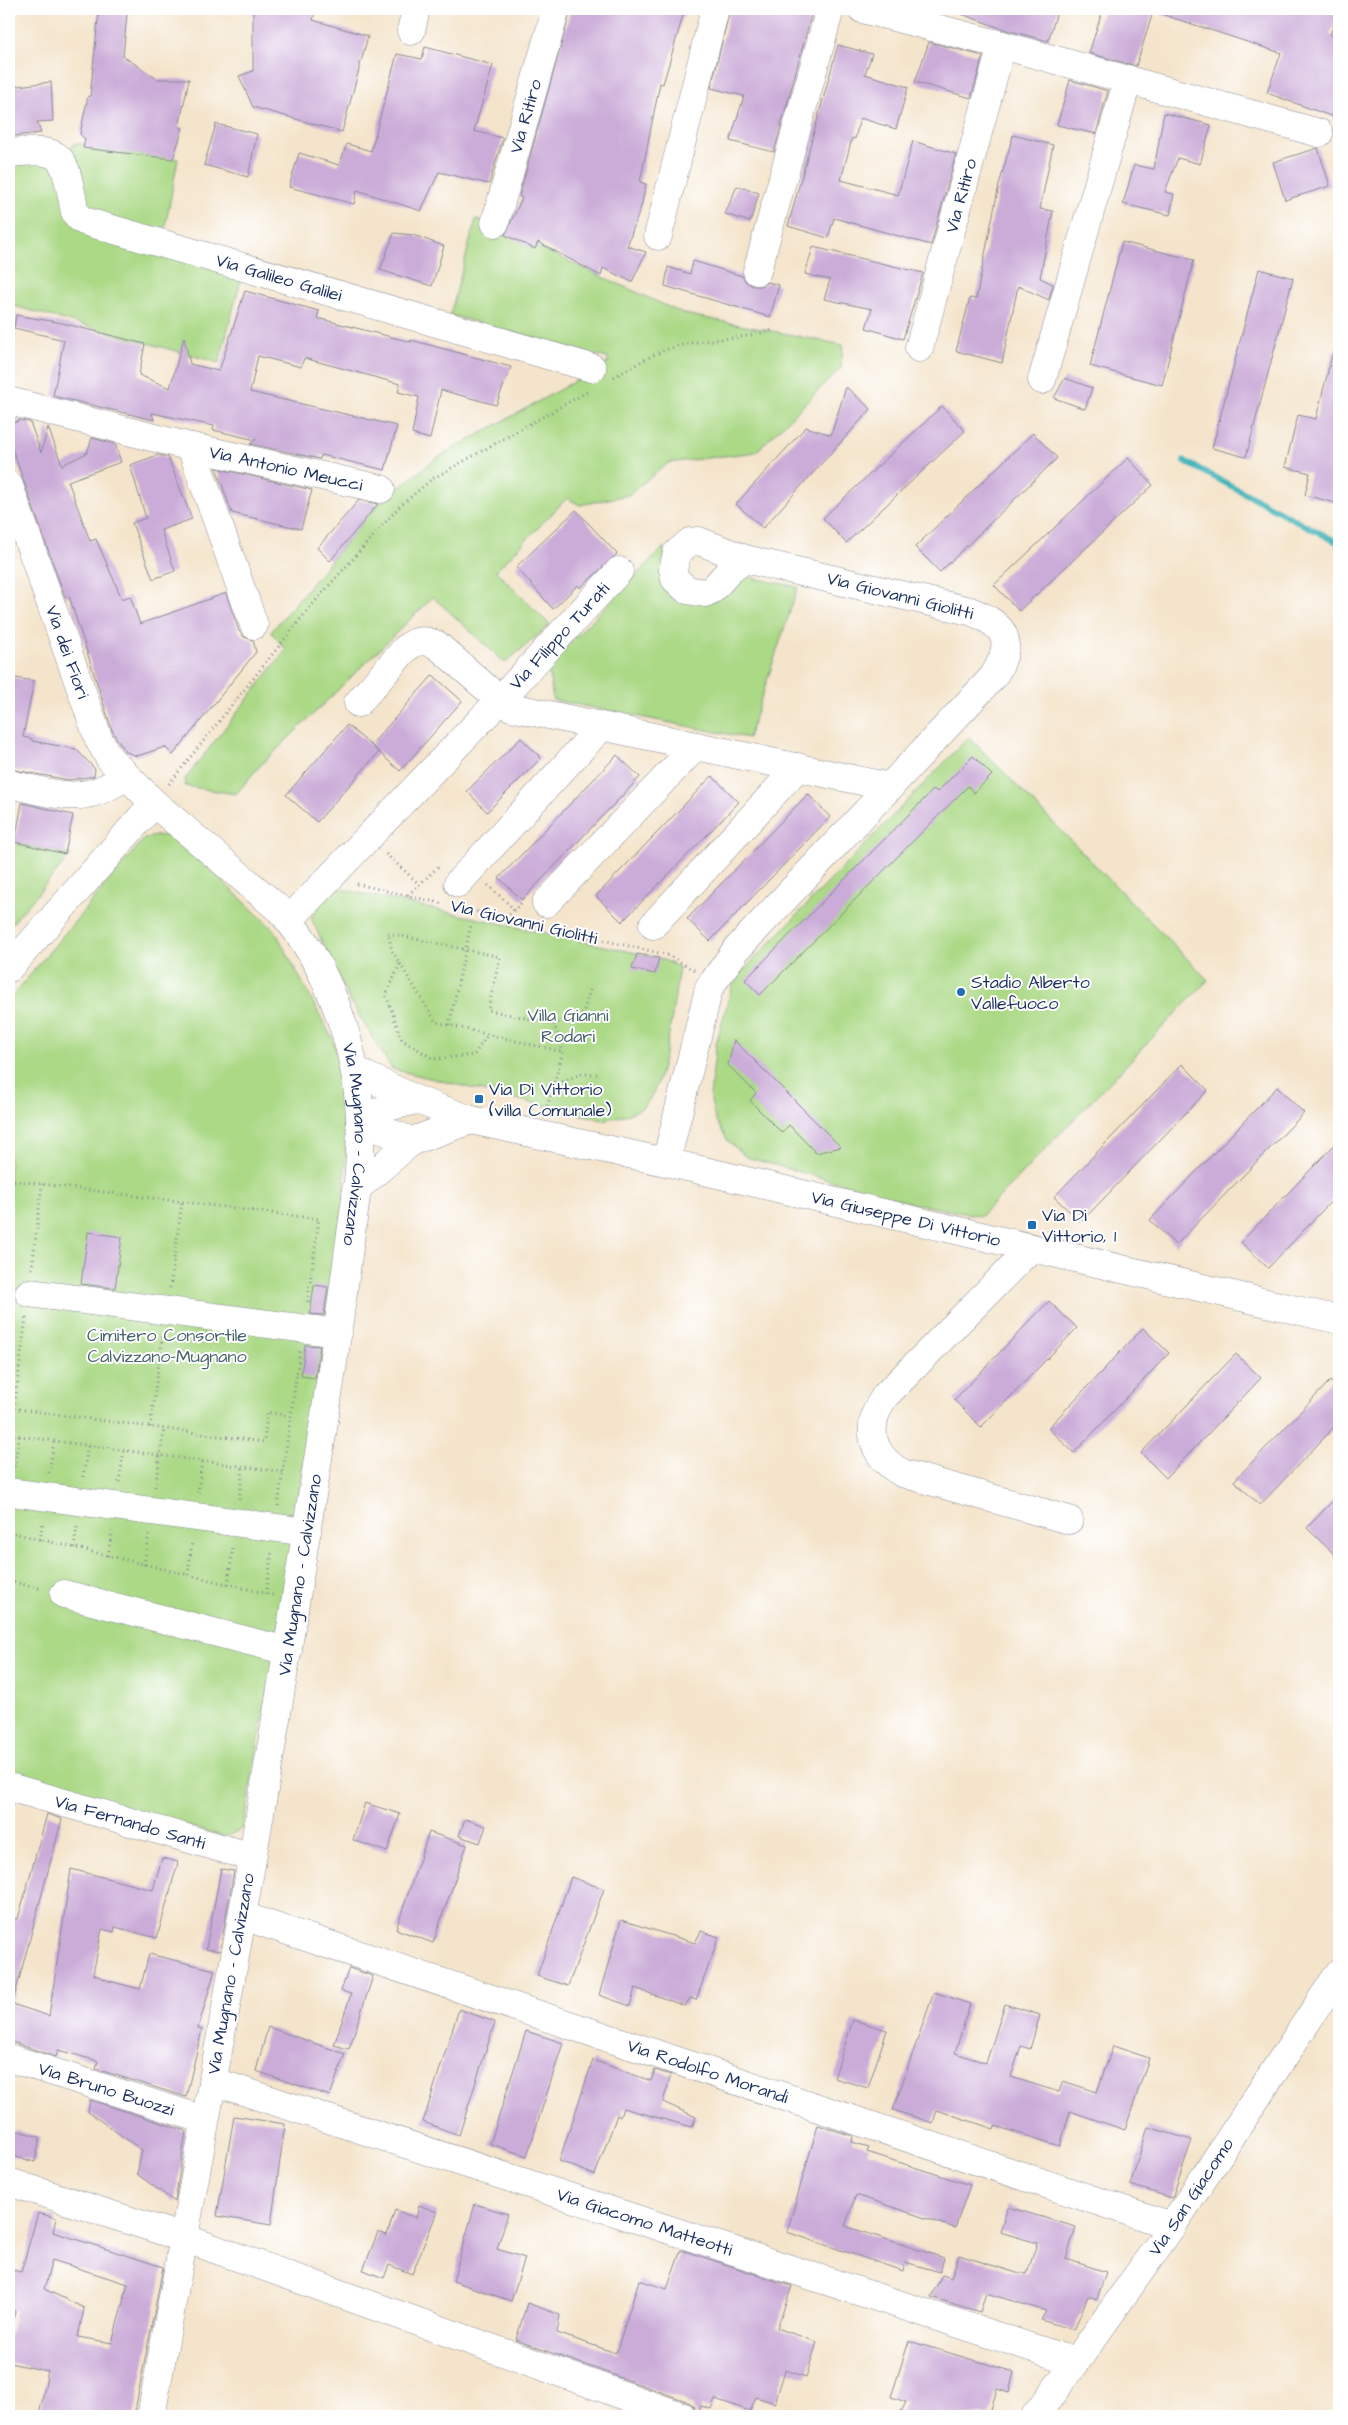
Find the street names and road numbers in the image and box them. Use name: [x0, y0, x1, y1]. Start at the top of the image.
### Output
street label: Via Ritiro: [503, 76, 548, 156]
street label: Via Ritiro: [939, 156, 983, 236]
street label: Via Galileo Galilei: [213, 247, 345, 308]
street label: Via Antonio Meucci: [207, 439, 365, 497]
street label: Via Giovanni Giolitti: [824, 566, 976, 626]
street label: Via Filippo Turati: [503, 577, 615, 695]
street label: Via dei Fiori: [40, 602, 96, 702]
street label: Via Giovanni Giolitti: [448, 893, 600, 951]
street label: Via Mugnano - Calvizzano: [336, 1040, 373, 1247]
street label: Via Giuseppe Di Vittorio: [809, 1184, 1003, 1253]
street label: Via Mugnano - Calvizzano: [272, 1472, 329, 1678]
street label: Via Fernando Santi: [52, 1788, 209, 1856]
street label: Via Mugnano - Calvizzano: [201, 1871, 262, 2077]
street label: Via Rodolfo Morandi: [624, 2033, 792, 2110]
street label: Via Bruno Buozzi: [35, 2056, 178, 2122]
street label: Via San Giacomo: [1142, 2133, 1239, 2261]
street label: Via Giacomo Matteotti: [554, 2181, 736, 2262]

